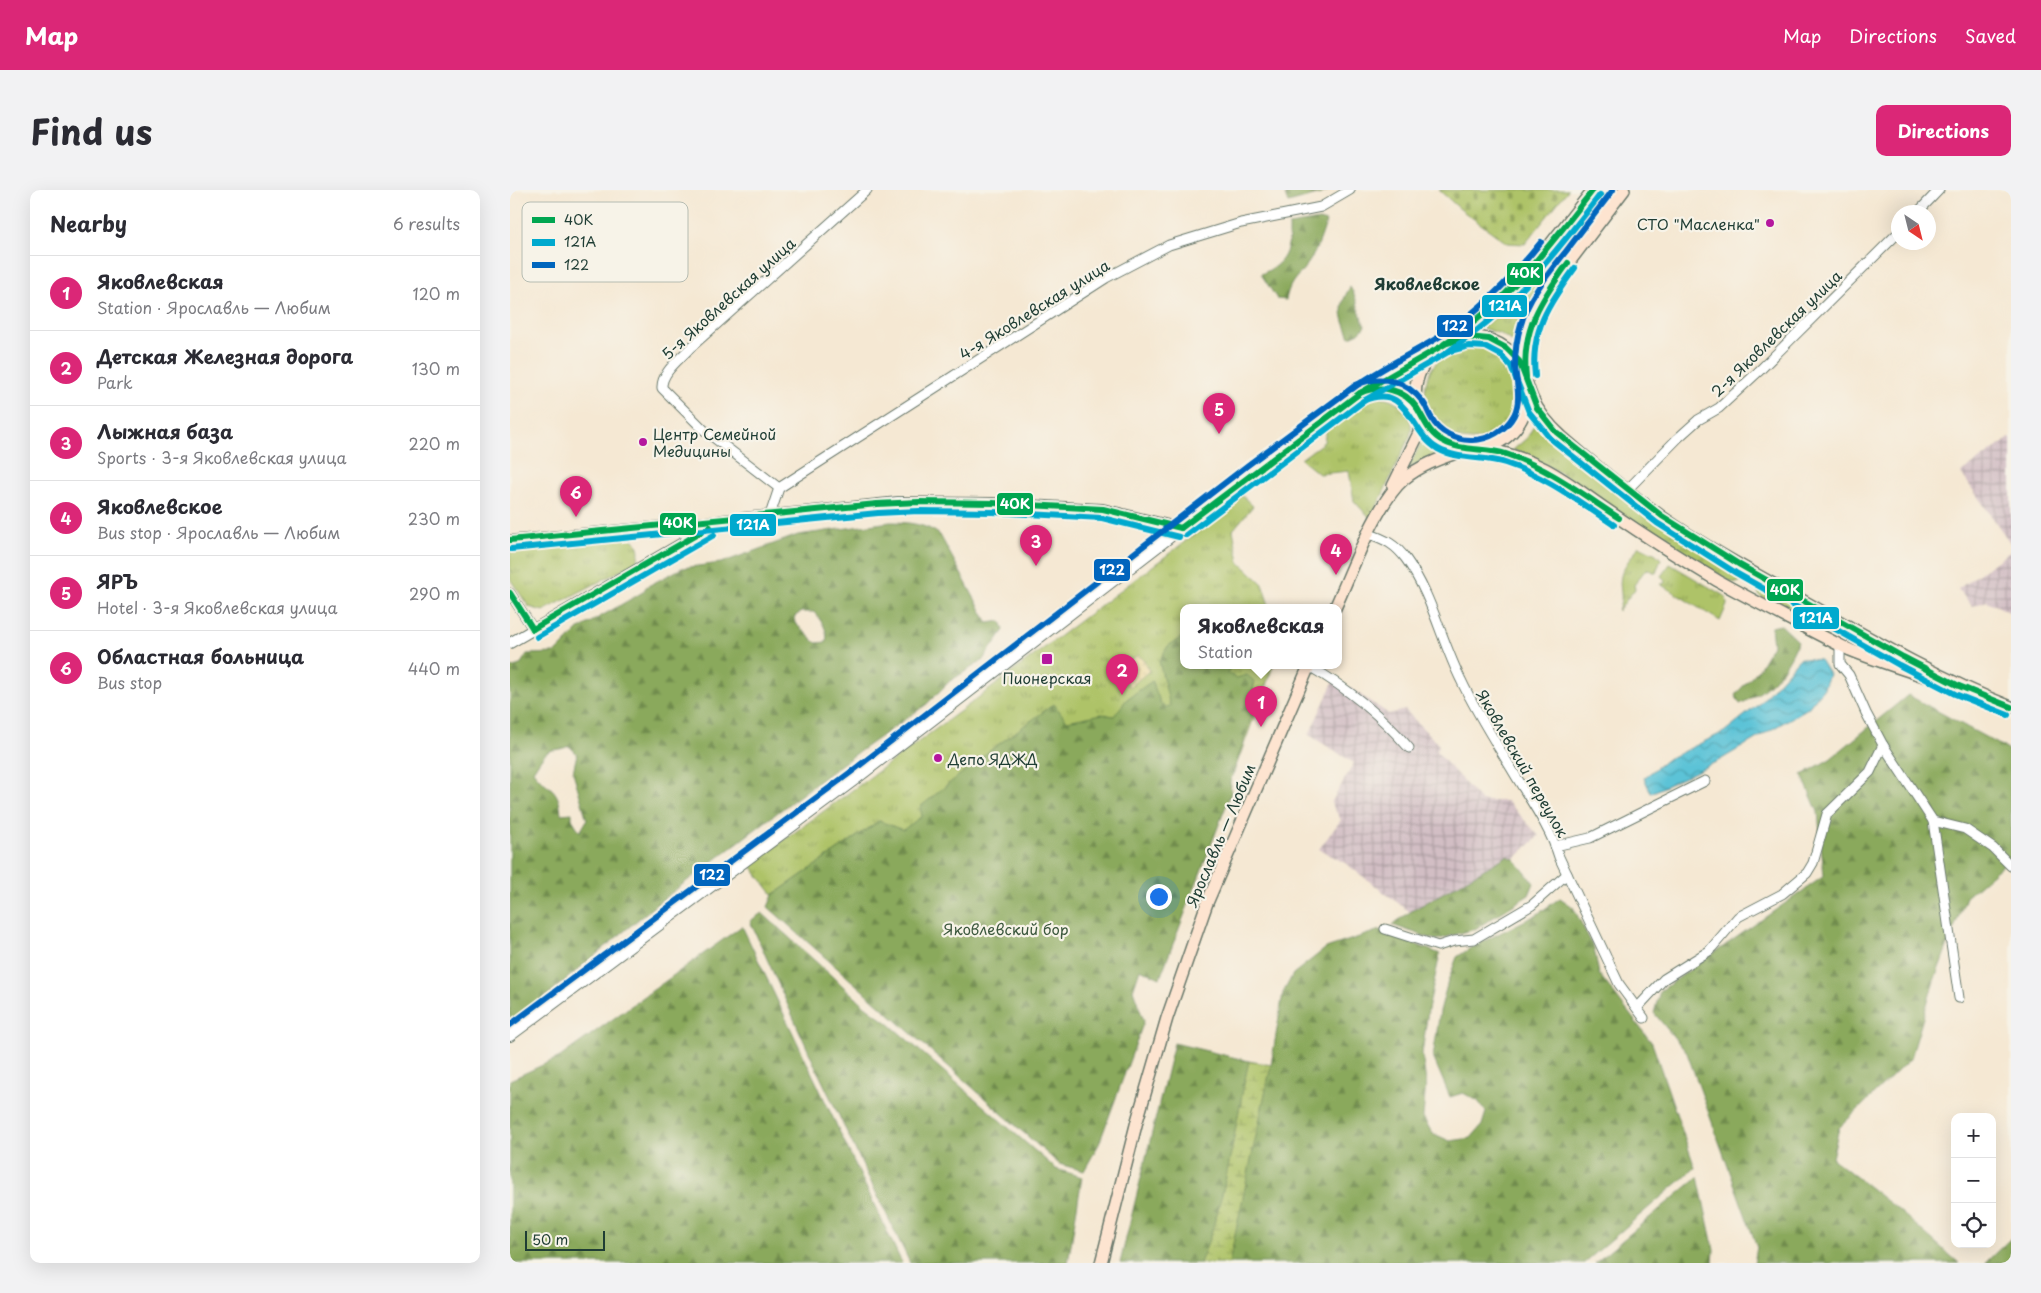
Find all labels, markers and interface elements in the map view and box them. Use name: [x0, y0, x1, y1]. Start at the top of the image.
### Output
text: Map: [25, 17, 78, 53]
text: Map: [1783, 22, 1821, 49]
text: Directions: [1849, 22, 1937, 49]
text: Saved: [1965, 22, 2016, 49]
text: Find us: [30, 104, 152, 157]
button: Directions: [1876, 105, 2011, 156]
legend: [522, 202, 688, 282]
north arrow: [1891, 205, 1936, 250]
text: Nearby: [50, 207, 127, 239]
text: 40К: [564, 209, 593, 230]
text: 6 results: [393, 211, 460, 235]
place label: СТО "Масленка": [1637, 212, 1760, 235]
marker: СТО "Масленка": [1764, 217, 1776, 229]
text: 121А: [564, 231, 597, 252]
street label: 5-я Яковлевская улица: [656, 231, 801, 365]
street label: 4-я Яковлевская улица: [954, 253, 1114, 365]
text: 122: [564, 254, 589, 275]
line badge: 40К: [1506, 262, 1544, 286]
text: 40К: [1510, 262, 1541, 283]
street label: 2-я Яковлевская улица: [1705, 264, 1847, 402]
text: Яковлевская: [97, 267, 224, 295]
district label: Яковлевское: [1374, 271, 1480, 295]
text: 1: [62, 281, 70, 305]
text: 120 m: [413, 281, 460, 305]
line badge: 121А: [1481, 294, 1528, 318]
text: Station · Ярославль — Любим: [97, 295, 331, 319]
text: 121А: [1488, 295, 1522, 316]
line badge: 122: [1436, 314, 1474, 338]
text: 122: [1442, 315, 1468, 336]
text: Детская Железная дорога: [97, 342, 353, 370]
text: 2: [60, 356, 72, 380]
text: 130 m: [412, 356, 460, 380]
text: Park: [97, 370, 133, 394]
pin: 5: [1203, 393, 1235, 434]
text: Лыжная база: [97, 417, 233, 445]
place label: Центр Семейной Медицины: [653, 422, 776, 462]
text: 3: [61, 431, 71, 455]
text: 220 m: [409, 431, 460, 455]
marker: Центр Семейной Медицины: [637, 436, 649, 448]
text: Sports · 3-я Яковлевская улица: [97, 445, 347, 469]
pin: 6: [560, 476, 592, 517]
text: Яковлевское: [97, 492, 222, 520]
line badge: 40К: [996, 492, 1034, 516]
text: 40К: [1000, 493, 1031, 514]
text: 4: [61, 506, 71, 530]
text: 230 m: [408, 506, 460, 530]
line badge: 40К: [659, 512, 697, 536]
text: 40К: [663, 512, 694, 533]
line badge: 121А: [729, 513, 777, 537]
text: 121А: [736, 514, 770, 535]
text: Bus stop · Ярославль — Любим: [97, 520, 341, 544]
pin: 3: [1020, 525, 1052, 566]
pin: 4: [1320, 534, 1352, 575]
line badge: 122: [1093, 558, 1131, 582]
text: 122: [1099, 559, 1125, 580]
text: ЯРЪ: [97, 567, 138, 595]
line badge: 40К: [1766, 578, 1804, 602]
text: 40К: [1770, 579, 1801, 600]
text: 5: [61, 581, 71, 605]
text: 290 m: [409, 581, 460, 605]
text: Hotel · 3-я Яковлевская улица: [97, 595, 338, 619]
popup: [1180, 604, 1342, 669]
line badge: 121А: [1792, 606, 1840, 630]
text: 121А: [1799, 607, 1833, 628]
text: Яковлевская: [1198, 611, 1324, 639]
text: Station: [1198, 639, 1253, 663]
text: Областная больница: [97, 642, 304, 670]
marker: Пионерская: [1040, 652, 1054, 666]
pin: 2: [1106, 654, 1138, 695]
text: 6: [60, 656, 72, 680]
text: 440 m: [408, 656, 460, 680]
place label: Пионерская: [1002, 666, 1092, 689]
text: Bus stop: [97, 670, 162, 694]
street label: Яковлевский переулок: [1471, 685, 1575, 841]
pin: 1: [1245, 686, 1277, 727]
place label: Депо ЯДЖД: [947, 747, 1038, 770]
marker: Депо ЯДЖД: [932, 752, 944, 764]
street label: Ярославль — Любим: [1179, 760, 1261, 911]
line badge: 122: [693, 863, 731, 887]
text: 122: [699, 864, 725, 885]
your location: [1146, 884, 1172, 910]
park label: Яковлевский бор: [943, 917, 1069, 940]
map controls: [1951, 1113, 1996, 1248]
button: +: [1951, 1113, 1996, 1158]
button: −: [1951, 1158, 1996, 1203]
button: locate: [1951, 1203, 1996, 1248]
scale bar: [525, 1228, 605, 1251]
text: 50 m: [532, 1229, 568, 1250]

